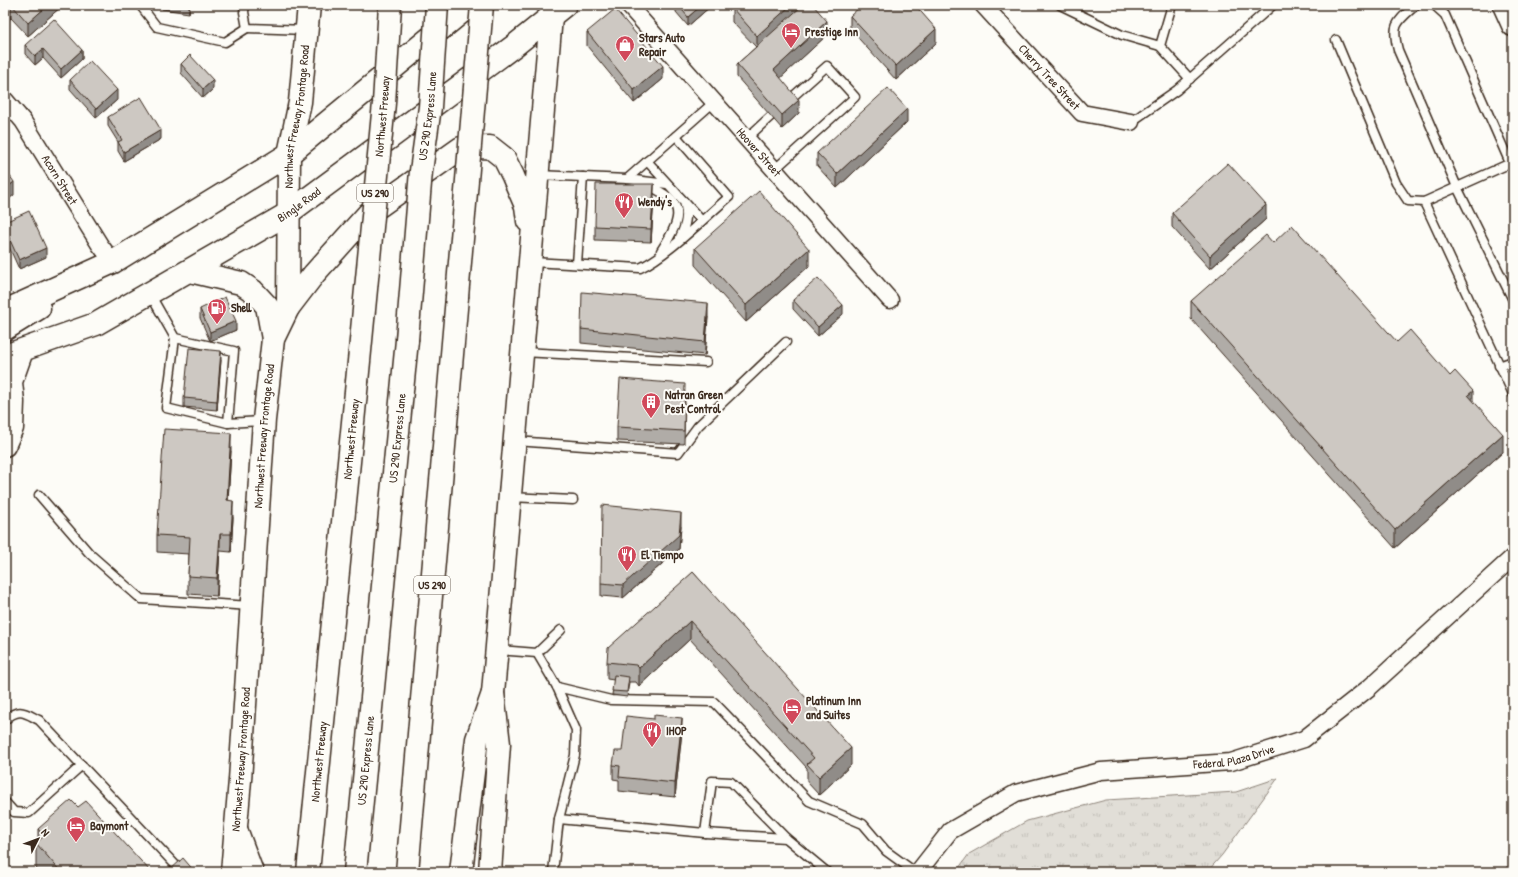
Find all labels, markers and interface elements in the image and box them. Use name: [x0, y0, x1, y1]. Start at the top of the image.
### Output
hotel icon: Prestige Inn: [780, 21, 802, 49]
place label: Prestige Inn: [805, 23, 859, 41]
place label: Stars Auto Repair: [639, 29, 685, 61]
shop icon: Stars Auto Repair: [614, 34, 636, 62]
street label: Cherry Tree Street: [1015, 40, 1085, 114]
street label: Northwest Freeway Frontage Road: [280, 44, 313, 188]
street label: US 290 Express Lane: [414, 71, 440, 162]
street label: Northwest Freeway: [370, 75, 394, 157]
street label: Hoover Street: [733, 124, 786, 181]
street label: Acorn Street: [38, 151, 82, 209]
street label: Bingle Road: [274, 183, 324, 226]
road number: US 290: [357, 184, 393, 202]
restaurant icon: Wendy's: [613, 191, 635, 219]
place label: Wendy's: [638, 193, 672, 211]
fuel station icon: Shell: [206, 297, 228, 325]
place label: Shell: [231, 299, 252, 316]
street label: Northwest Freeway Frontage Road: [249, 363, 278, 509]
place label: Natran Green Pest Control: [665, 386, 724, 417]
building icon: Natran Green Pest Control: [640, 391, 662, 419]
street label: US 290 Express Lane: [384, 392, 410, 484]
street label: Northwest Freeway: [338, 398, 363, 480]
restaurant icon: El Tiempo: [616, 544, 638, 572]
place label: El Tiempo: [641, 546, 684, 564]
road number: US 290: [414, 576, 450, 594]
street label: Northwest Freeway Frontage Road: [227, 686, 254, 832]
place label: Platinum Inn and Suites: [806, 692, 862, 723]
hotel icon: Platinum Inn and Suites: [781, 697, 803, 725]
street label: US 290 Express Lane: [353, 715, 378, 806]
street label: Northwest Freeway: [306, 720, 331, 803]
restaurant icon: IHOP: [641, 720, 663, 748]
place label: IHOP: [666, 722, 687, 739]
street label: Federal Plaza Drive: [1192, 740, 1277, 773]
hotel icon: Baymont: [65, 815, 87, 843]
place label: Baymont: [90, 817, 129, 835]
north arrow: [18, 819, 58, 859]
text: N: [38, 825, 53, 839]

